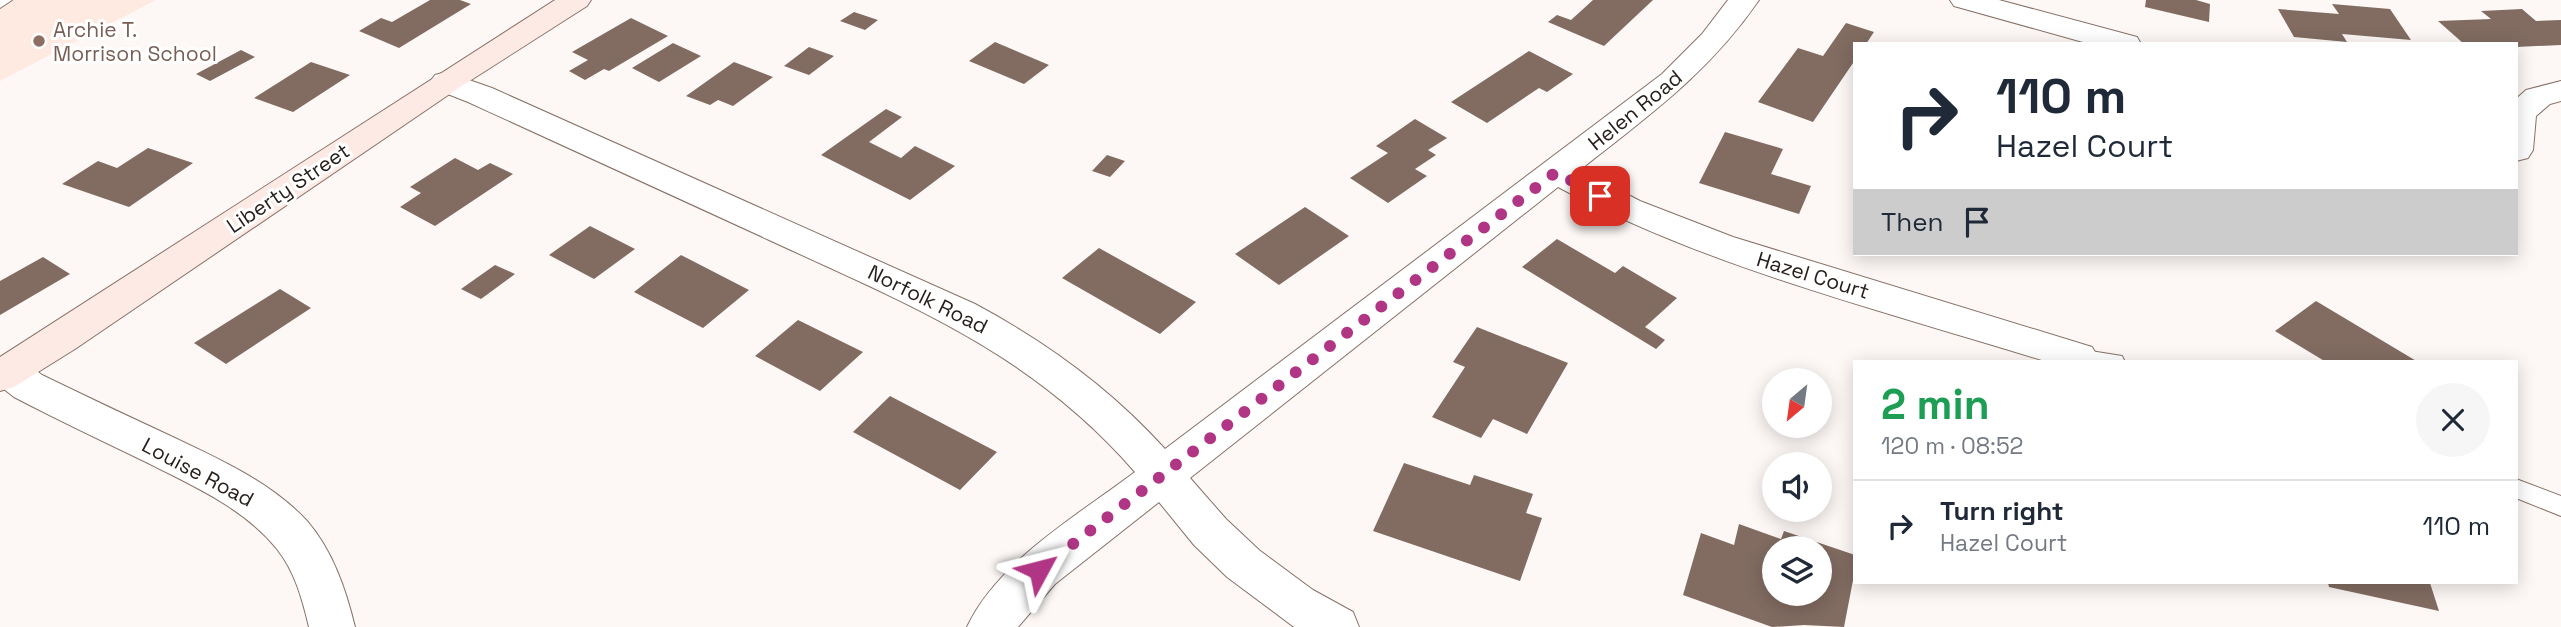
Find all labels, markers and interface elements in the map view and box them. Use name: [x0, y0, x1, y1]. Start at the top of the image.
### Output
place label: Archie T. Morrison School: [53, 16, 217, 67]
marker: Archie T. Morrison School: [31, 33, 47, 49]
street label: Helen Road: [1582, 64, 1688, 156]
text: 110 m: [1996, 65, 2126, 127]
icon: right: [1881, 70, 1972, 161]
text: Hazel Court: [1996, 126, 2173, 166]
street label: Liberty Street: [221, 137, 355, 239]
pin: [1570, 166, 1630, 226]
icon: arrive: [1581, 177, 1619, 215]
icon: arrive: [1958, 203, 1996, 241]
text: Then: [1881, 205, 1944, 239]
street label: Hazel Court: [1753, 245, 1873, 305]
street label: Norfolk Road: [864, 258, 992, 340]
north arrow: [1762, 368, 1832, 438]
map controls: [1762, 368, 1832, 606]
text: 2 min: [1881, 378, 1990, 431]
button: close: [2416, 383, 2490, 457]
street label: Louise Road: [137, 431, 259, 513]
text: 120 m · 08:52: [1881, 431, 2023, 461]
button: sound: [1762, 452, 1832, 522]
text: Turn right: [1940, 494, 2064, 528]
icon: right: [1881, 507, 1919, 545]
text: 110 m: [2423, 509, 2490, 543]
text: Hazel Court: [1940, 528, 2067, 558]
position arrow: [1002, 533, 1076, 607]
button: layers: [1762, 536, 1832, 606]

